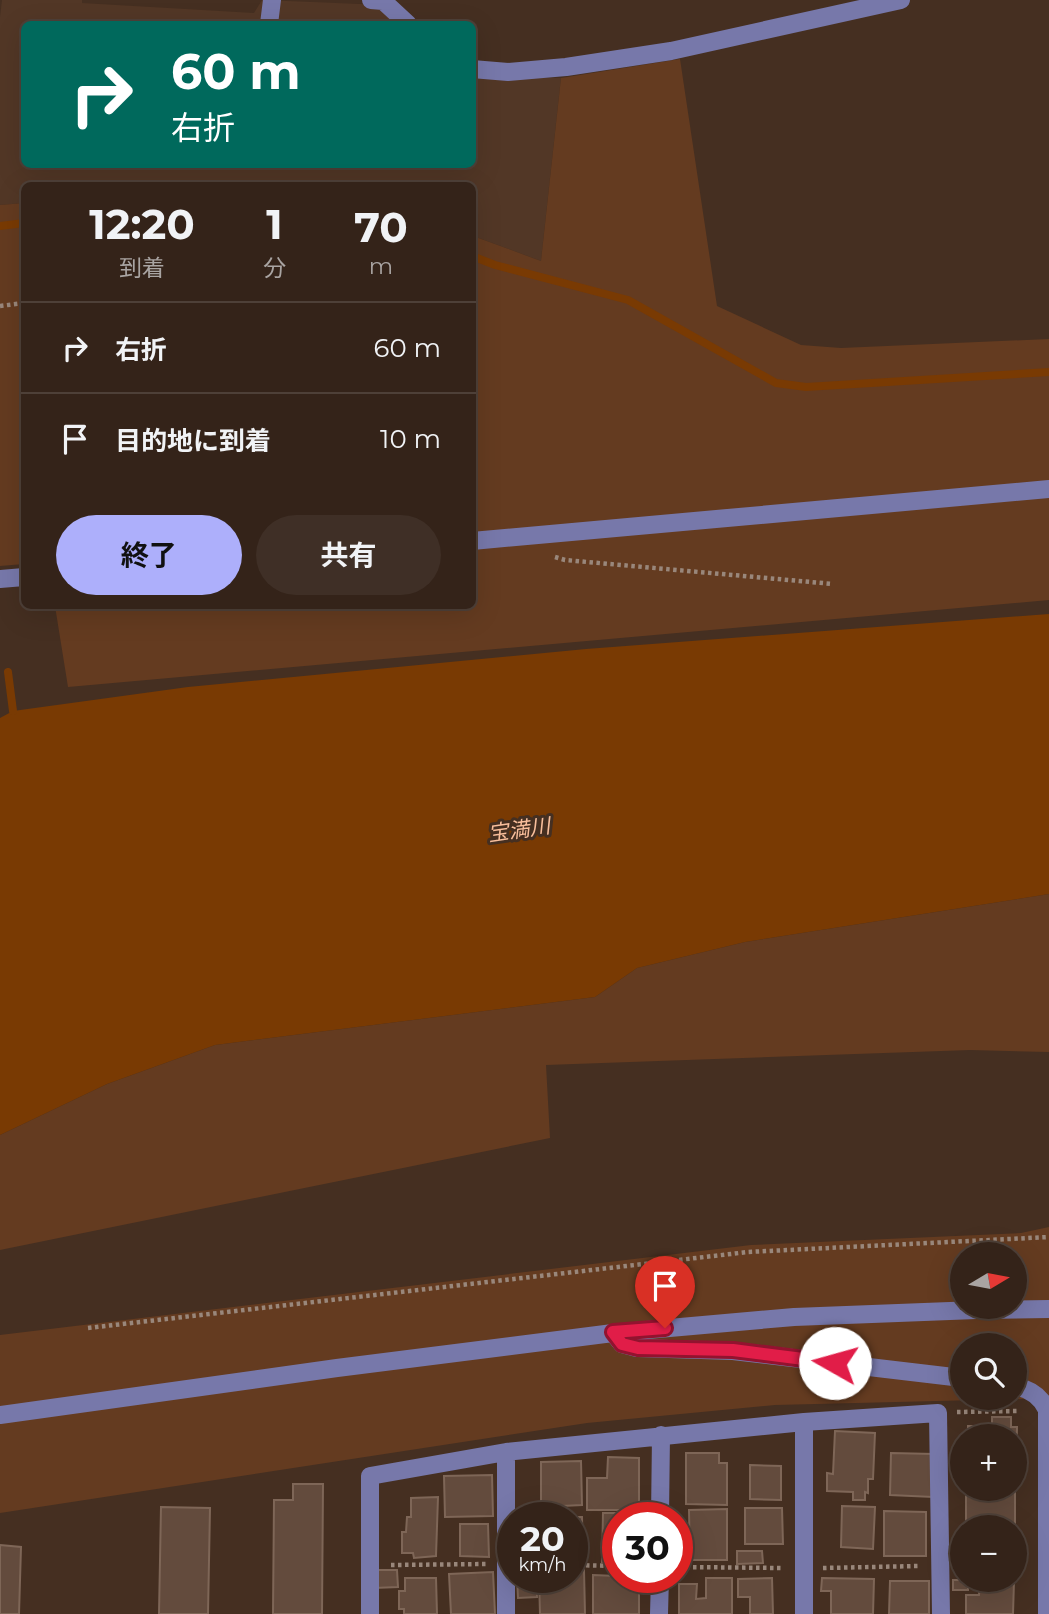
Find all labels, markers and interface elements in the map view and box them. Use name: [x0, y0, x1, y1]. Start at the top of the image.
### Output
text: 60 m: [171, 42, 301, 101]
icon: right: [56, 49, 147, 140]
text: 右折: [171, 108, 235, 147]
text: 12:20: [89, 198, 195, 250]
text: 1: [266, 198, 283, 250]
text: 70: [354, 201, 408, 253]
text: m: [369, 252, 393, 280]
text: 到着: [119, 254, 165, 282]
text: 分: [263, 254, 286, 282]
icon: right: [56, 329, 94, 367]
text: 60 m: [374, 332, 441, 364]
text: 右折: [115, 334, 167, 366]
icon: arrive: [56, 420, 94, 458]
text: 10 m: [380, 423, 441, 455]
text: 目的地に到着: [115, 425, 271, 457]
button: 終了: [56, 515, 242, 595]
button: 共有: [256, 515, 441, 595]
water label: 宝満川: [486, 812, 554, 846]
north arrow: [950, 1242, 1027, 1320]
map controls: [950, 1242, 1027, 1592]
pin: [635, 1256, 695, 1328]
icon: arrive: [646, 1267, 684, 1305]
position arrow: [798, 1326, 872, 1400]
button: search: [950, 1333, 1027, 1410]
button: +: [950, 1424, 1027, 1501]
speed limit sign: 30: [602, 1502, 693, 1593]
button: −: [950, 1515, 1027, 1592]
text: 20: [520, 1517, 565, 1560]
text: km/h: [518, 1554, 567, 1576]

